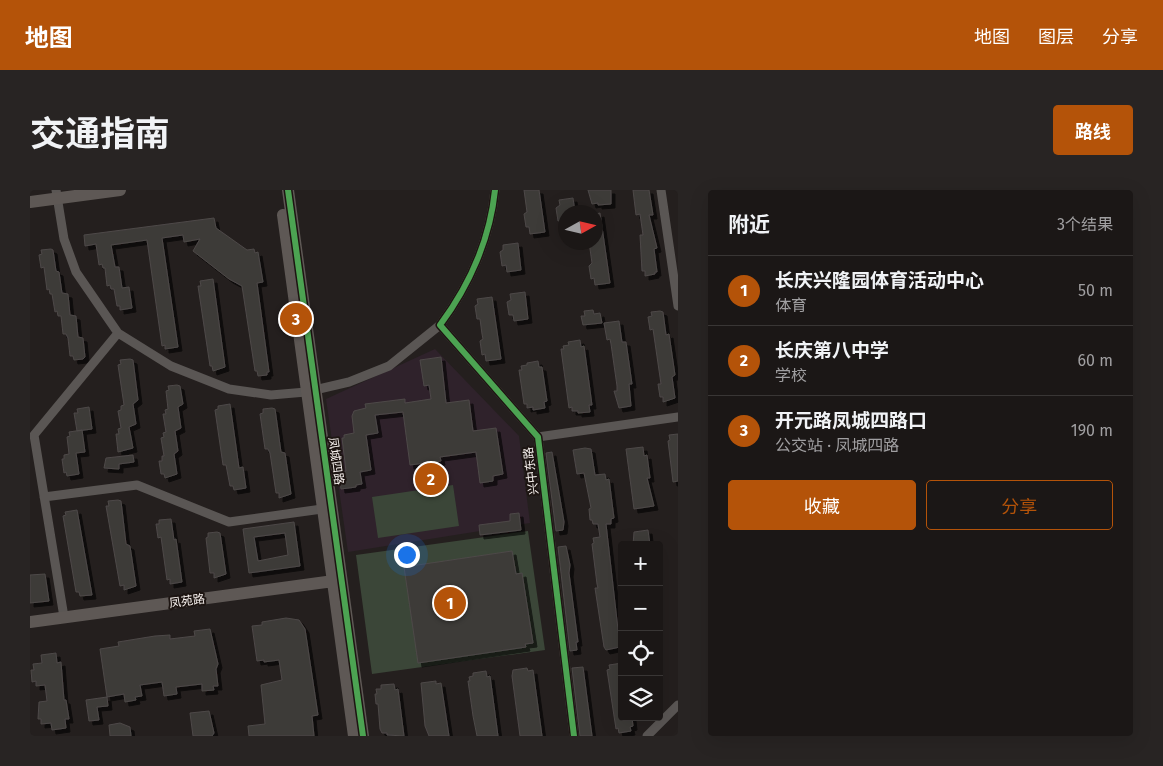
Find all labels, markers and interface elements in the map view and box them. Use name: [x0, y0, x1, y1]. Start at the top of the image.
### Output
text: 地图: [25, 24, 73, 52]
text: 地图: [974, 26, 1010, 48]
text: 图层: [1038, 26, 1074, 48]
text: 分享: [1102, 26, 1138, 48]
button: 路线: [1053, 105, 1133, 155]
text: 交通指南: [30, 113, 170, 155]
north arrow: [558, 205, 603, 250]
text: 附近: [728, 212, 770, 238]
text: 3个结果: [1057, 215, 1113, 234]
text: 长庆兴隆园体育活动中心: [775, 269, 984, 292]
text: 1: [740, 281, 748, 300]
text: 50 m: [1078, 281, 1113, 300]
text: 体育: [775, 296, 807, 315]
pin: 3: [280, 300, 312, 338]
text: 长庆第八中学: [775, 339, 889, 362]
text: 2: [740, 351, 748, 370]
text: 60 m: [1078, 351, 1113, 370]
text: 学校: [775, 366, 807, 385]
text: 开元路凤城四路口: [775, 409, 927, 432]
text: 3: [740, 421, 748, 440]
text: 190 m: [1071, 421, 1113, 440]
street label: 凤城四路: [326, 436, 346, 486]
text: 公交站 · 凤城四路: [775, 436, 899, 455]
street label: 兴中东路: [521, 446, 541, 496]
pin: 2: [415, 460, 447, 498]
button: 收藏: [728, 480, 916, 530]
button: 分享: [926, 480, 1113, 530]
map controls: [618, 541, 663, 721]
button: +: [618, 541, 663, 586]
your location: [394, 542, 420, 568]
pin: 1: [434, 584, 466, 622]
button: −: [618, 586, 663, 631]
street label: 凤苑路: [168, 592, 206, 610]
button: locate: [618, 631, 663, 676]
button: layers: [618, 676, 663, 721]

